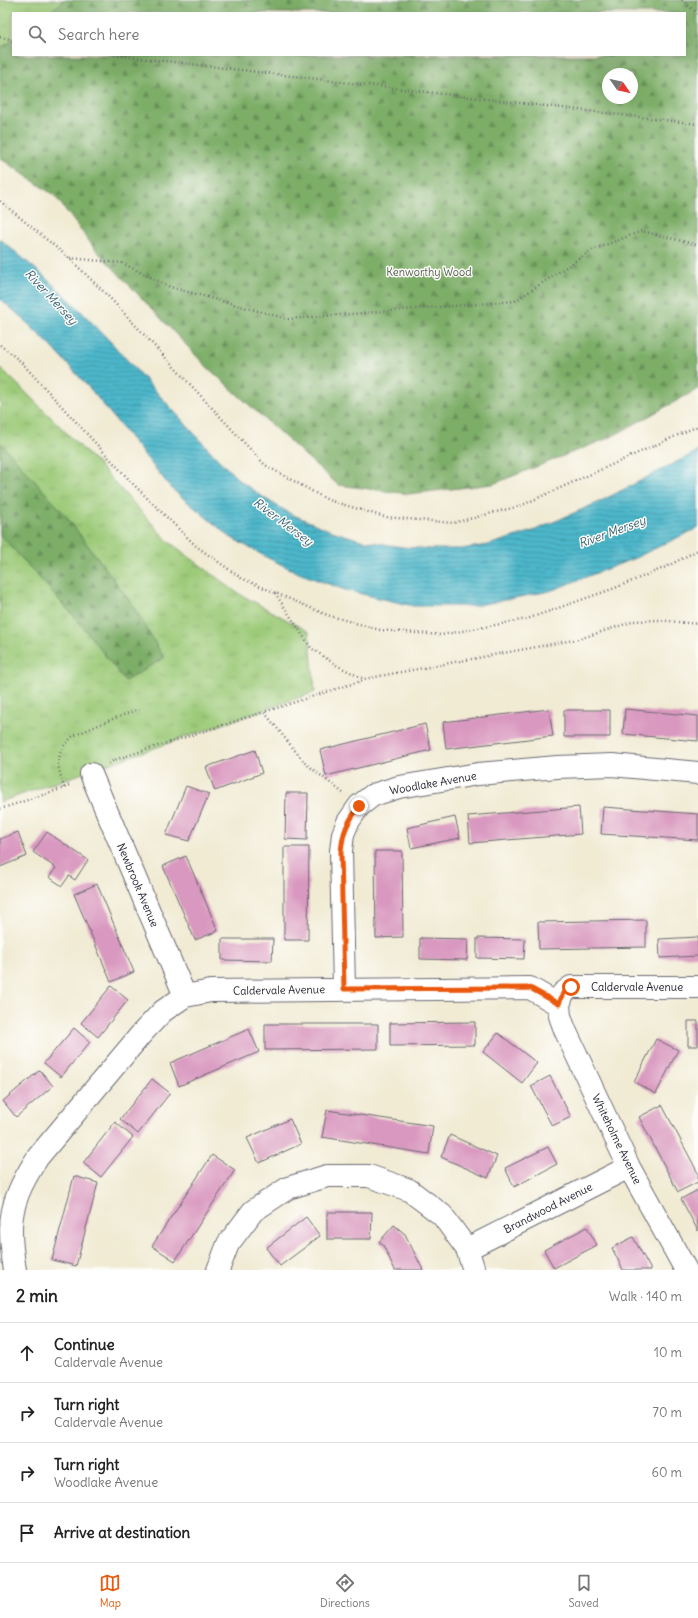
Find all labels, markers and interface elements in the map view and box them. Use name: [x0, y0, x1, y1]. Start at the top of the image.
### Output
search box: [12, 12, 686, 56]
icon: search: [26, 23, 48, 45]
text: Search here: [58, 25, 139, 44]
north arrow: [602, 68, 638, 104]
park label: Kenworthy Wood: [386, 265, 472, 279]
water label: River Mersey: [22, 266, 82, 328]
water label: River Mersey: [251, 495, 317, 549]
water label: River Mersey: [576, 512, 648, 551]
street label: Woodlake Avenue: [388, 768, 478, 798]
route end: [350, 797, 368, 815]
street label: Newbrook Avenue: [114, 841, 162, 929]
route start: [562, 978, 580, 996]
street label: Caldervale Avenue: [591, 980, 683, 994]
street label: Caldervale Avenue: [233, 982, 325, 998]
street label: Whiteholme Avenue: [589, 1092, 645, 1186]
street label: Brandwood Avenue: [501, 1180, 595, 1236]
text: 2 min: [16, 1285, 58, 1307]
text: Walk · 140 m: [609, 1288, 682, 1305]
text: Continue: [54, 1335, 115, 1354]
icon: ahead: [16, 1342, 38, 1364]
text: 10 m: [654, 1344, 682, 1361]
text: Caldervale Avenue: [54, 1354, 163, 1371]
text: Turn right: [54, 1395, 119, 1414]
icon: right: [16, 1402, 38, 1424]
text: 70 m: [653, 1404, 682, 1421]
text: Caldervale Avenue: [54, 1414, 163, 1431]
text: Turn right: [54, 1455, 119, 1474]
icon: right: [16, 1462, 38, 1484]
text: 60 m: [651, 1464, 682, 1481]
text: Woodlake Avenue: [54, 1474, 158, 1491]
icon: arrive: [16, 1522, 38, 1544]
text: Arrive at destination: [54, 1523, 190, 1542]
tab: Map: [99, 1572, 121, 1610]
tab: Directions: [320, 1572, 370, 1610]
tab: Saved: [568, 1572, 599, 1610]

